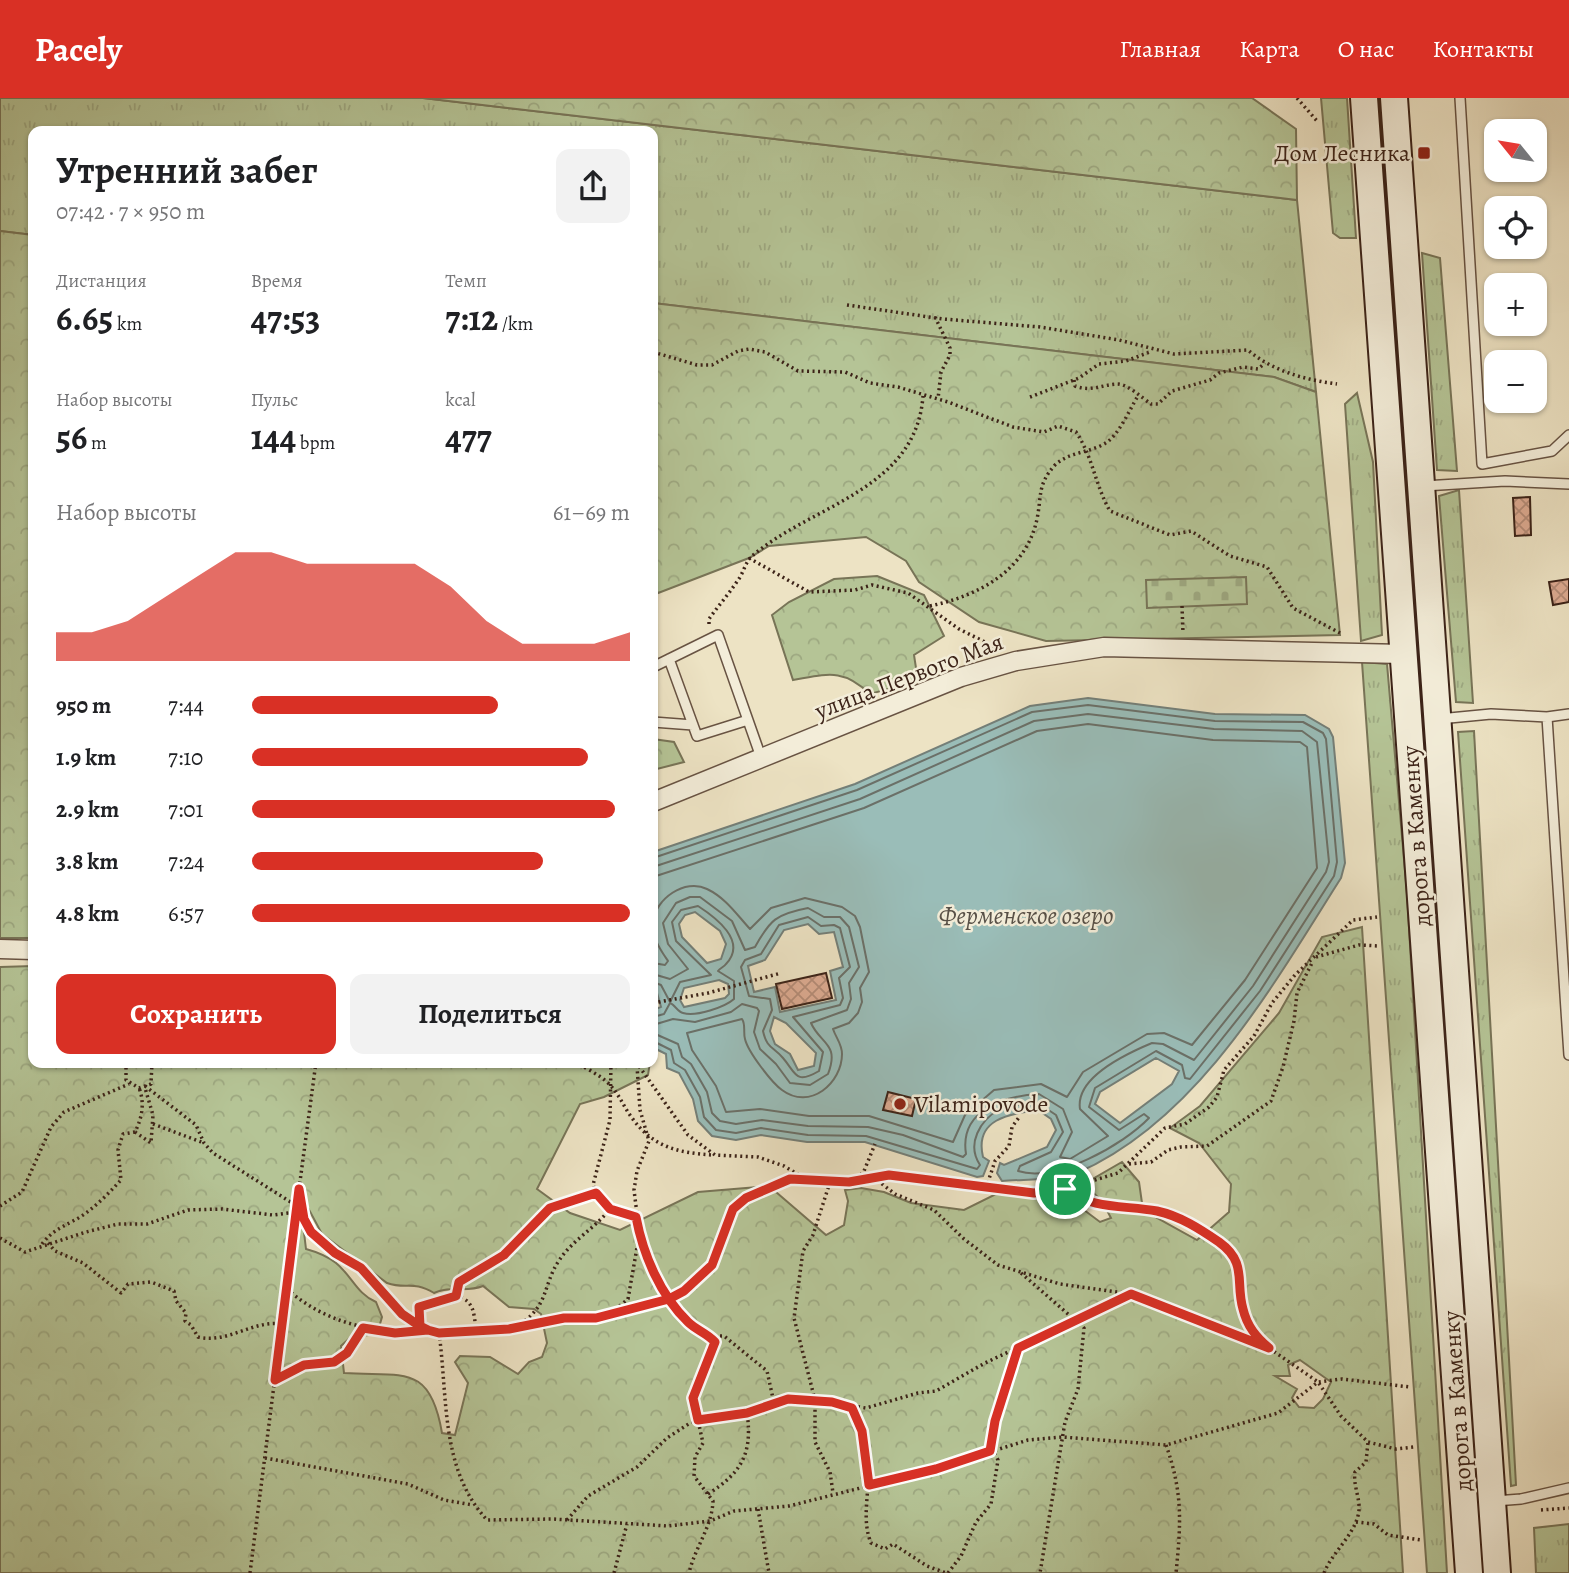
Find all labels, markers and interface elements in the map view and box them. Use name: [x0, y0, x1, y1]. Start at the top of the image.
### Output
text: Pacely: [35, 27, 122, 72]
text: Главная: [1120, 33, 1201, 65]
text: Карта: [1239, 33, 1300, 65]
text: О нас: [1338, 33, 1394, 65]
text: Контакты: [1432, 33, 1534, 65]
north arrow: [1484, 119, 1547, 182]
map controls: [1484, 119, 1547, 413]
place label: Дом Лесника: [1274, 137, 1410, 169]
text: Утренний забег: [56, 144, 317, 196]
marker: Дом Лесника: [1416, 145, 1432, 161]
button: share: [556, 149, 630, 223]
text: 07:42 · 7 × 950 m: [56, 196, 205, 227]
button: locate: [1484, 196, 1547, 259]
text: Дистанция: [56, 268, 147, 294]
text: Время: [251, 268, 302, 294]
text: Темп: [445, 268, 487, 294]
button: +: [1484, 273, 1547, 336]
text: 6.65: [56, 294, 113, 342]
text: 47:53: [251, 294, 320, 342]
text: 7:12: [445, 294, 498, 342]
text: km: [113, 311, 142, 337]
text: /km: [498, 311, 533, 337]
button: −: [1484, 350, 1547, 413]
text: Набор высоты: [56, 387, 172, 413]
text: Пульс: [251, 387, 298, 413]
text: kcal: [445, 387, 476, 413]
text: 56: [56, 413, 87, 461]
text: 144: [251, 413, 296, 461]
text: 477: [445, 413, 492, 461]
text: m: [87, 430, 107, 456]
text: bpm: [296, 430, 335, 456]
text: Набор высоты: [56, 497, 197, 528]
text: 61–69 m: [553, 497, 630, 528]
street label: улица Первого Мая: [809, 625, 1008, 727]
text: 950 m: [56, 690, 111, 721]
text: 7:44: [168, 690, 204, 721]
text: 1.9 km: [56, 742, 116, 773]
text: 7:10: [168, 742, 203, 773]
street label: дорога в Каменку: [1394, 744, 1438, 928]
text: 2.9 km: [56, 794, 119, 825]
text: 7:01: [168, 794, 203, 825]
text: 3.8 km: [56, 846, 118, 877]
text: 7:24: [168, 846, 204, 877]
text: 4.8 km: [56, 898, 119, 929]
text: 6:57: [168, 898, 204, 929]
water label: Ферменское озеро: [938, 898, 1114, 933]
button: Сохранить: [56, 974, 336, 1054]
button: Поделиться: [350, 974, 630, 1054]
place label: Vilamipovode: [913, 1088, 1048, 1120]
marker: Vilamipovode: [892, 1096, 908, 1112]
pin: [1035, 1159, 1095, 1219]
icon: arrive: [1046, 1170, 1084, 1208]
street label: дорога в Каменку: [1435, 1309, 1479, 1493]

